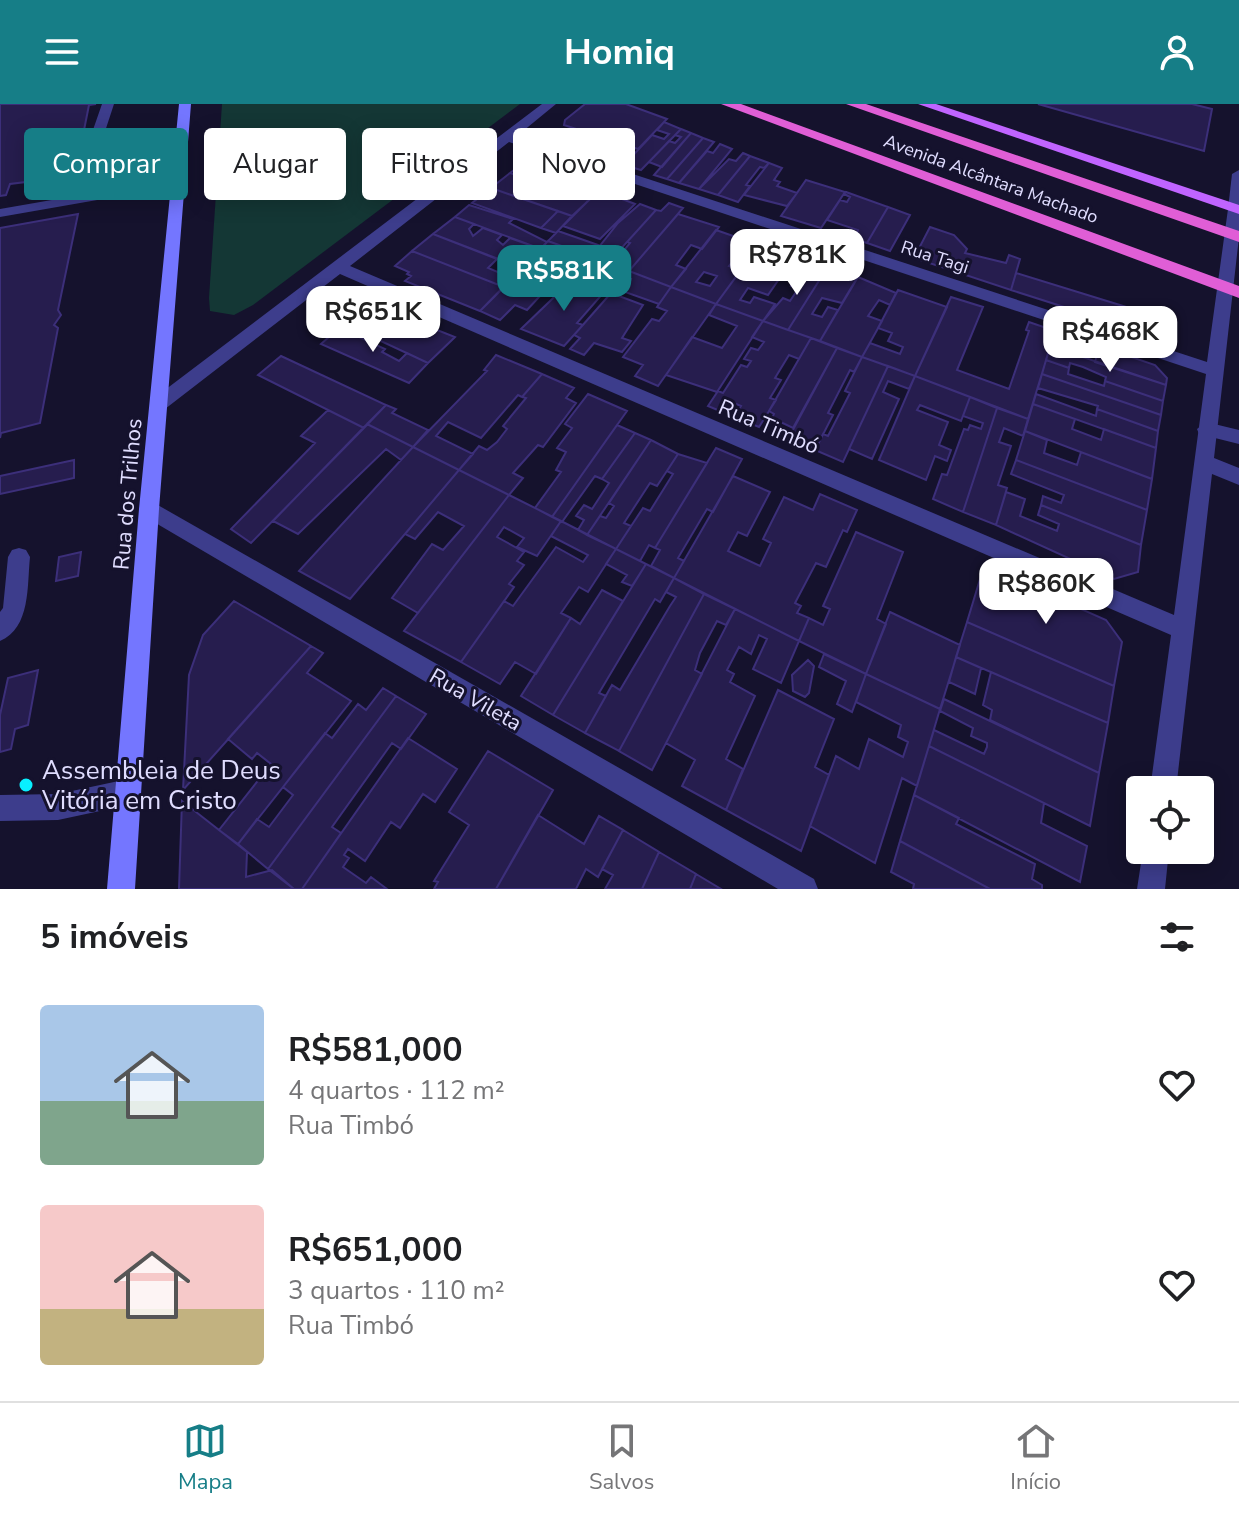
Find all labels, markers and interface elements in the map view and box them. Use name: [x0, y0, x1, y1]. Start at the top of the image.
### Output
text: Homiq: [564, 28, 675, 77]
icon: menu: [40, 30, 84, 74]
icon: person: [1155, 30, 1199, 74]
chip: Comprar: [24, 128, 188, 200]
chip: Alugar: [204, 128, 346, 200]
chip: Filtros: [362, 128, 497, 200]
chip: Novo: [513, 128, 635, 200]
street label: Avenida Alcântara Machado: [880, 129, 1102, 229]
pin: R$781K: [732, 229, 862, 297]
street label: Rua Tagi: [898, 235, 972, 279]
text: R$781K: [748, 237, 846, 272]
pin: R$581K: [499, 245, 629, 313]
text: R$581K: [515, 253, 613, 288]
pin: R$651K: [308, 286, 438, 354]
text: R$651K: [324, 294, 422, 329]
pin: R$468K: [1045, 306, 1175, 374]
text: R$468K: [1061, 314, 1159, 349]
street label: Rua Timbó: [714, 392, 824, 462]
street label: Rua dos Trilhos: [106, 417, 150, 571]
pin: R$860K: [981, 558, 1111, 626]
text: R$860K: [997, 566, 1095, 601]
street label: Rua Vileta: [424, 661, 527, 738]
place label: Assembleia de Deus Vitória em Cristo: [41, 753, 281, 818]
marker: Assembleia de Deus Vitória em Cristo: [17, 776, 35, 794]
map controls: [1126, 776, 1214, 864]
button: locate: [1126, 776, 1214, 864]
text: 5 imóveis: [40, 914, 189, 960]
icon: filters: [1155, 915, 1199, 959]
text: R$581,000: [288, 1027, 463, 1073]
icon: home: [104, 1037, 200, 1133]
icon: heart: [1155, 1063, 1199, 1107]
text: 4 quartos · 112 m²: [288, 1073, 505, 1108]
text: Rua Timbó: [288, 1108, 414, 1143]
text: R$651,000: [288, 1227, 463, 1273]
icon: home: [104, 1237, 200, 1333]
icon: heart: [1155, 1263, 1199, 1307]
text: 3 quartos · 110 m²: [288, 1273, 505, 1308]
text: Rua Timbó: [288, 1308, 414, 1343]
tab: Mapa: [178, 1419, 233, 1497]
tab: Salvos: [589, 1419, 654, 1497]
tab: Início: [1010, 1419, 1061, 1497]

